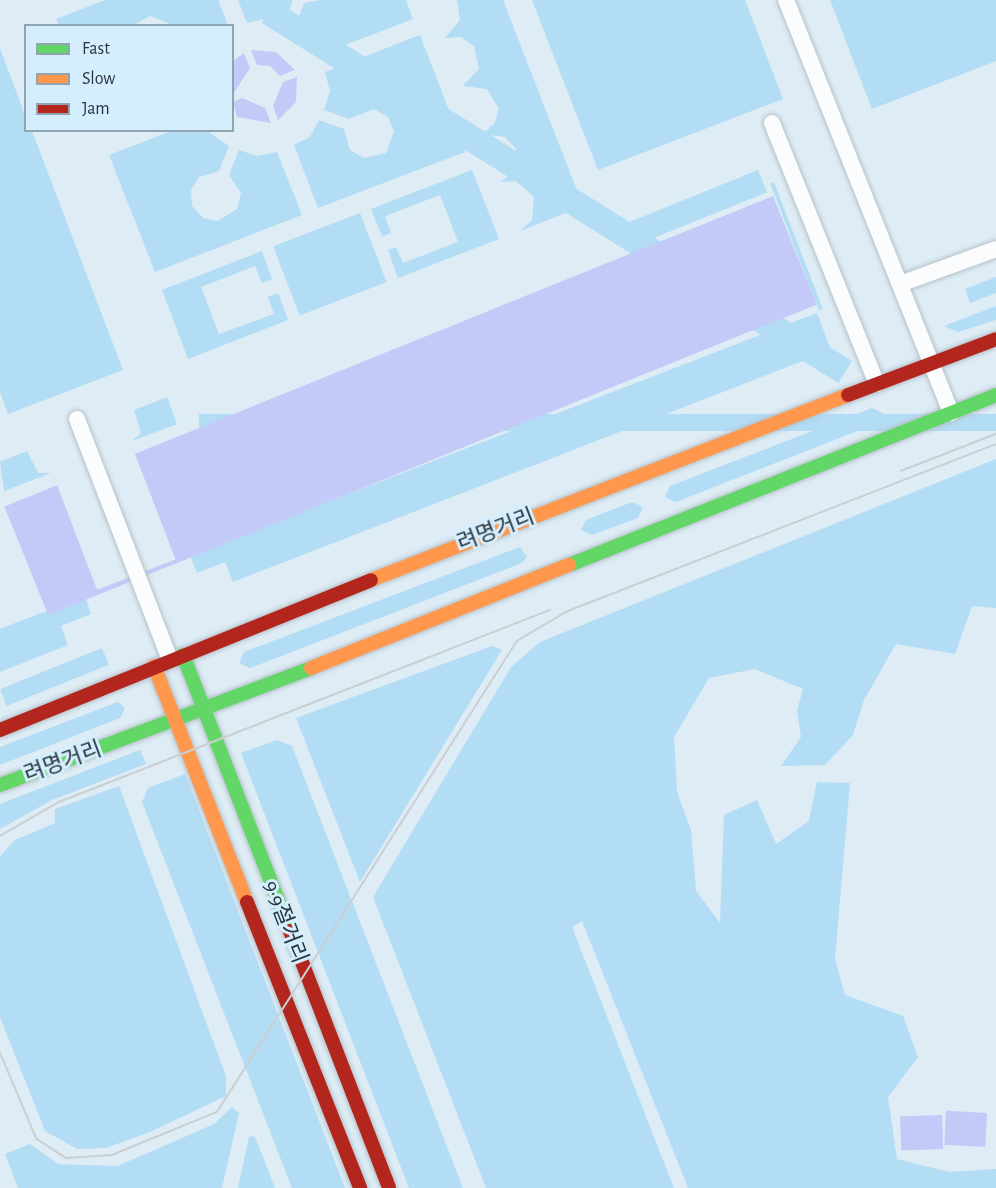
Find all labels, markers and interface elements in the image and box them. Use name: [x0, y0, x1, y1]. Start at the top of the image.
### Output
legend: [24, 24, 234, 132]
text: Fast: [82, 40, 110, 58]
text: Slow: [82, 70, 115, 88]
text: Jam: [82, 100, 110, 118]
street label: 려명거리: [453, 503, 539, 557]
street label: 려명거리: [20, 736, 106, 788]
street label: 9·9절거리: [257, 877, 313, 967]

